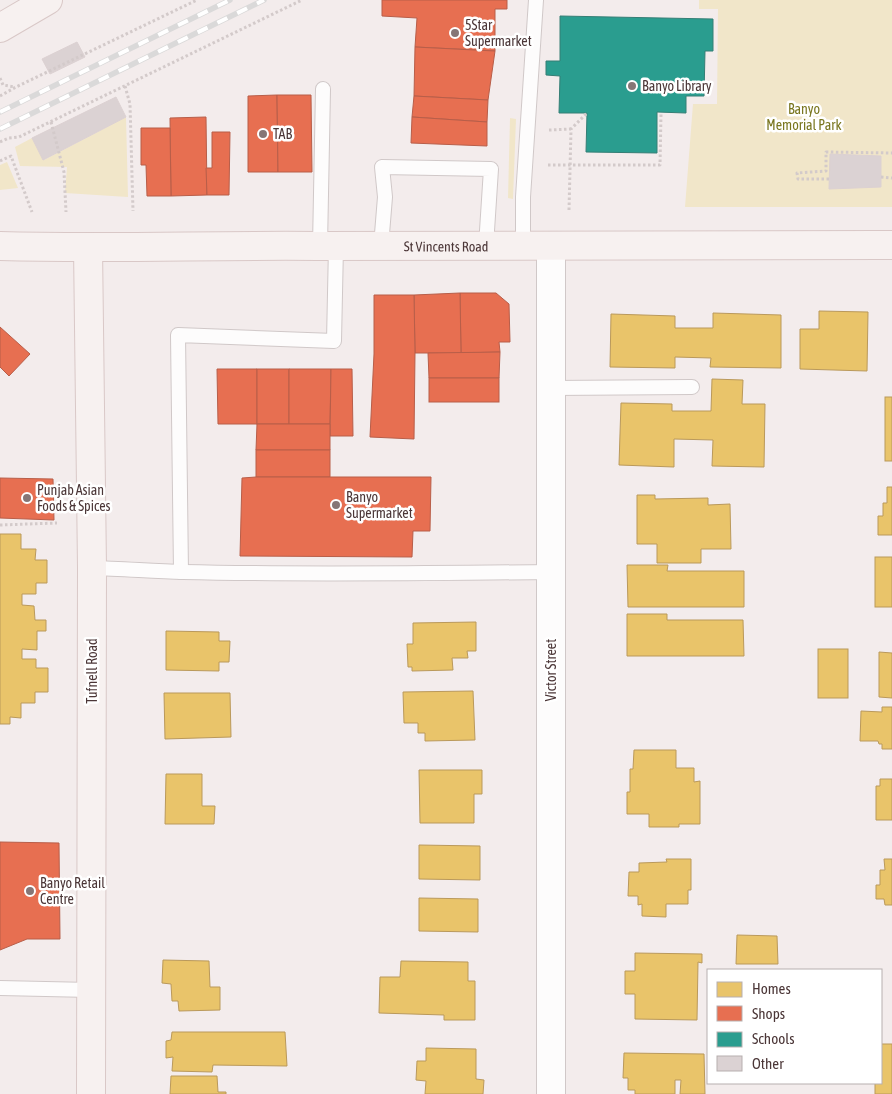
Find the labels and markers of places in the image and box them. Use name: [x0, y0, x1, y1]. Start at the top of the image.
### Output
place label: 5Star Supermarket: [465, 17, 532, 49]
marker: 5Star Supermarket: [449, 27, 461, 39]
place label: Banyo Library: [642, 78, 712, 94]
marker: Banyo Library: [626, 80, 638, 92]
place label: TAB: [273, 126, 292, 142]
marker: TAB: [257, 128, 269, 140]
place label: Punjab Asian Foods & Spices: [37, 482, 110, 514]
place label: Banyo Supermarket: [346, 489, 413, 521]
marker: Punjab Asian Foods & Spices: [21, 492, 33, 504]
marker: Banyo Supermarket: [330, 499, 342, 511]
place label: Banyo Retail Centre: [40, 875, 105, 907]
marker: Banyo Retail Centre: [24, 885, 36, 897]

